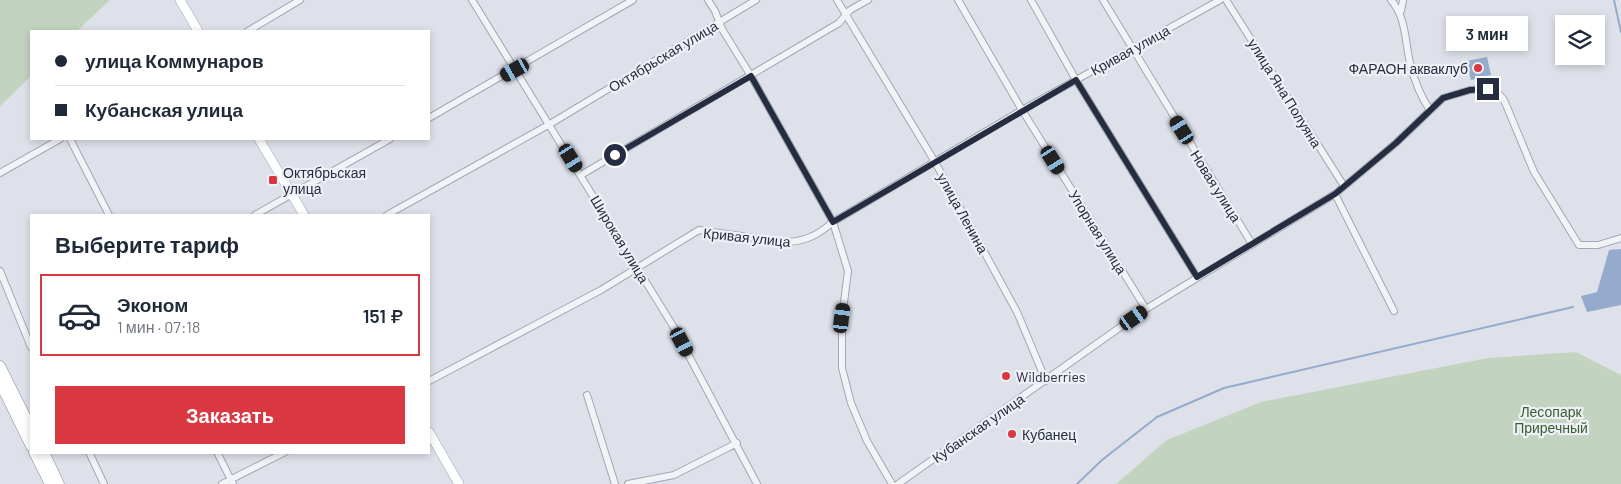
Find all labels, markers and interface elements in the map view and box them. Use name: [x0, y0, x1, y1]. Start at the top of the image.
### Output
map controls: [1555, 15, 1605, 65]
button: layers: [1555, 15, 1605, 65]
street label: Октябрьская улица: [605, 17, 721, 95]
callout: 3 мин: [1447, 17, 1529, 52]
street label: Кривая улица: [1088, 21, 1173, 79]
text: 3 мин: [1465, 24, 1509, 43]
street label: улица Яна Полуяна: [1245, 35, 1326, 151]
text: улица Коммунаров: [85, 49, 264, 72]
car: [498, 56, 531, 84]
place label: ФАРАОН акваклуб: [1348, 60, 1468, 77]
marker: ФАРАОН акваклуб: [1472, 62, 1484, 74]
route end: [1477, 78, 1499, 100]
text: Кубанская улица: [85, 98, 243, 121]
car: [1167, 113, 1196, 147]
car: [556, 141, 585, 175]
car: [1038, 143, 1067, 177]
route start: [604, 144, 626, 166]
street label: Новая улица: [1187, 147, 1245, 225]
place label: Октябрьская улица: [283, 164, 366, 197]
street label: улица Ленина: [934, 170, 992, 256]
marker: Октябрьская улица: [267, 174, 279, 186]
street label: Упорная улица: [1065, 187, 1131, 277]
street label: Широкая улица: [587, 192, 653, 286]
street label: Кривая улица: [703, 224, 792, 250]
text: Выберите тариф: [55, 231, 239, 257]
icon: car: [57, 293, 102, 338]
text: Эконом: [117, 293, 188, 316]
car: [832, 302, 851, 334]
car: [1117, 303, 1150, 333]
text: 151 ₽: [363, 304, 403, 327]
text: 1 мин · 07:18: [117, 317, 200, 336]
car: [668, 325, 695, 359]
place label: Wildberries: [1016, 368, 1086, 385]
marker: Wildberries: [1000, 370, 1012, 382]
button: Заказать: [55, 386, 405, 444]
street label: Кубанская улица: [929, 390, 1028, 466]
park label: Лесопарк Приречный: [1514, 403, 1588, 436]
place label: Кубанец: [1022, 426, 1076, 443]
marker: Кубанец: [1006, 428, 1018, 440]

